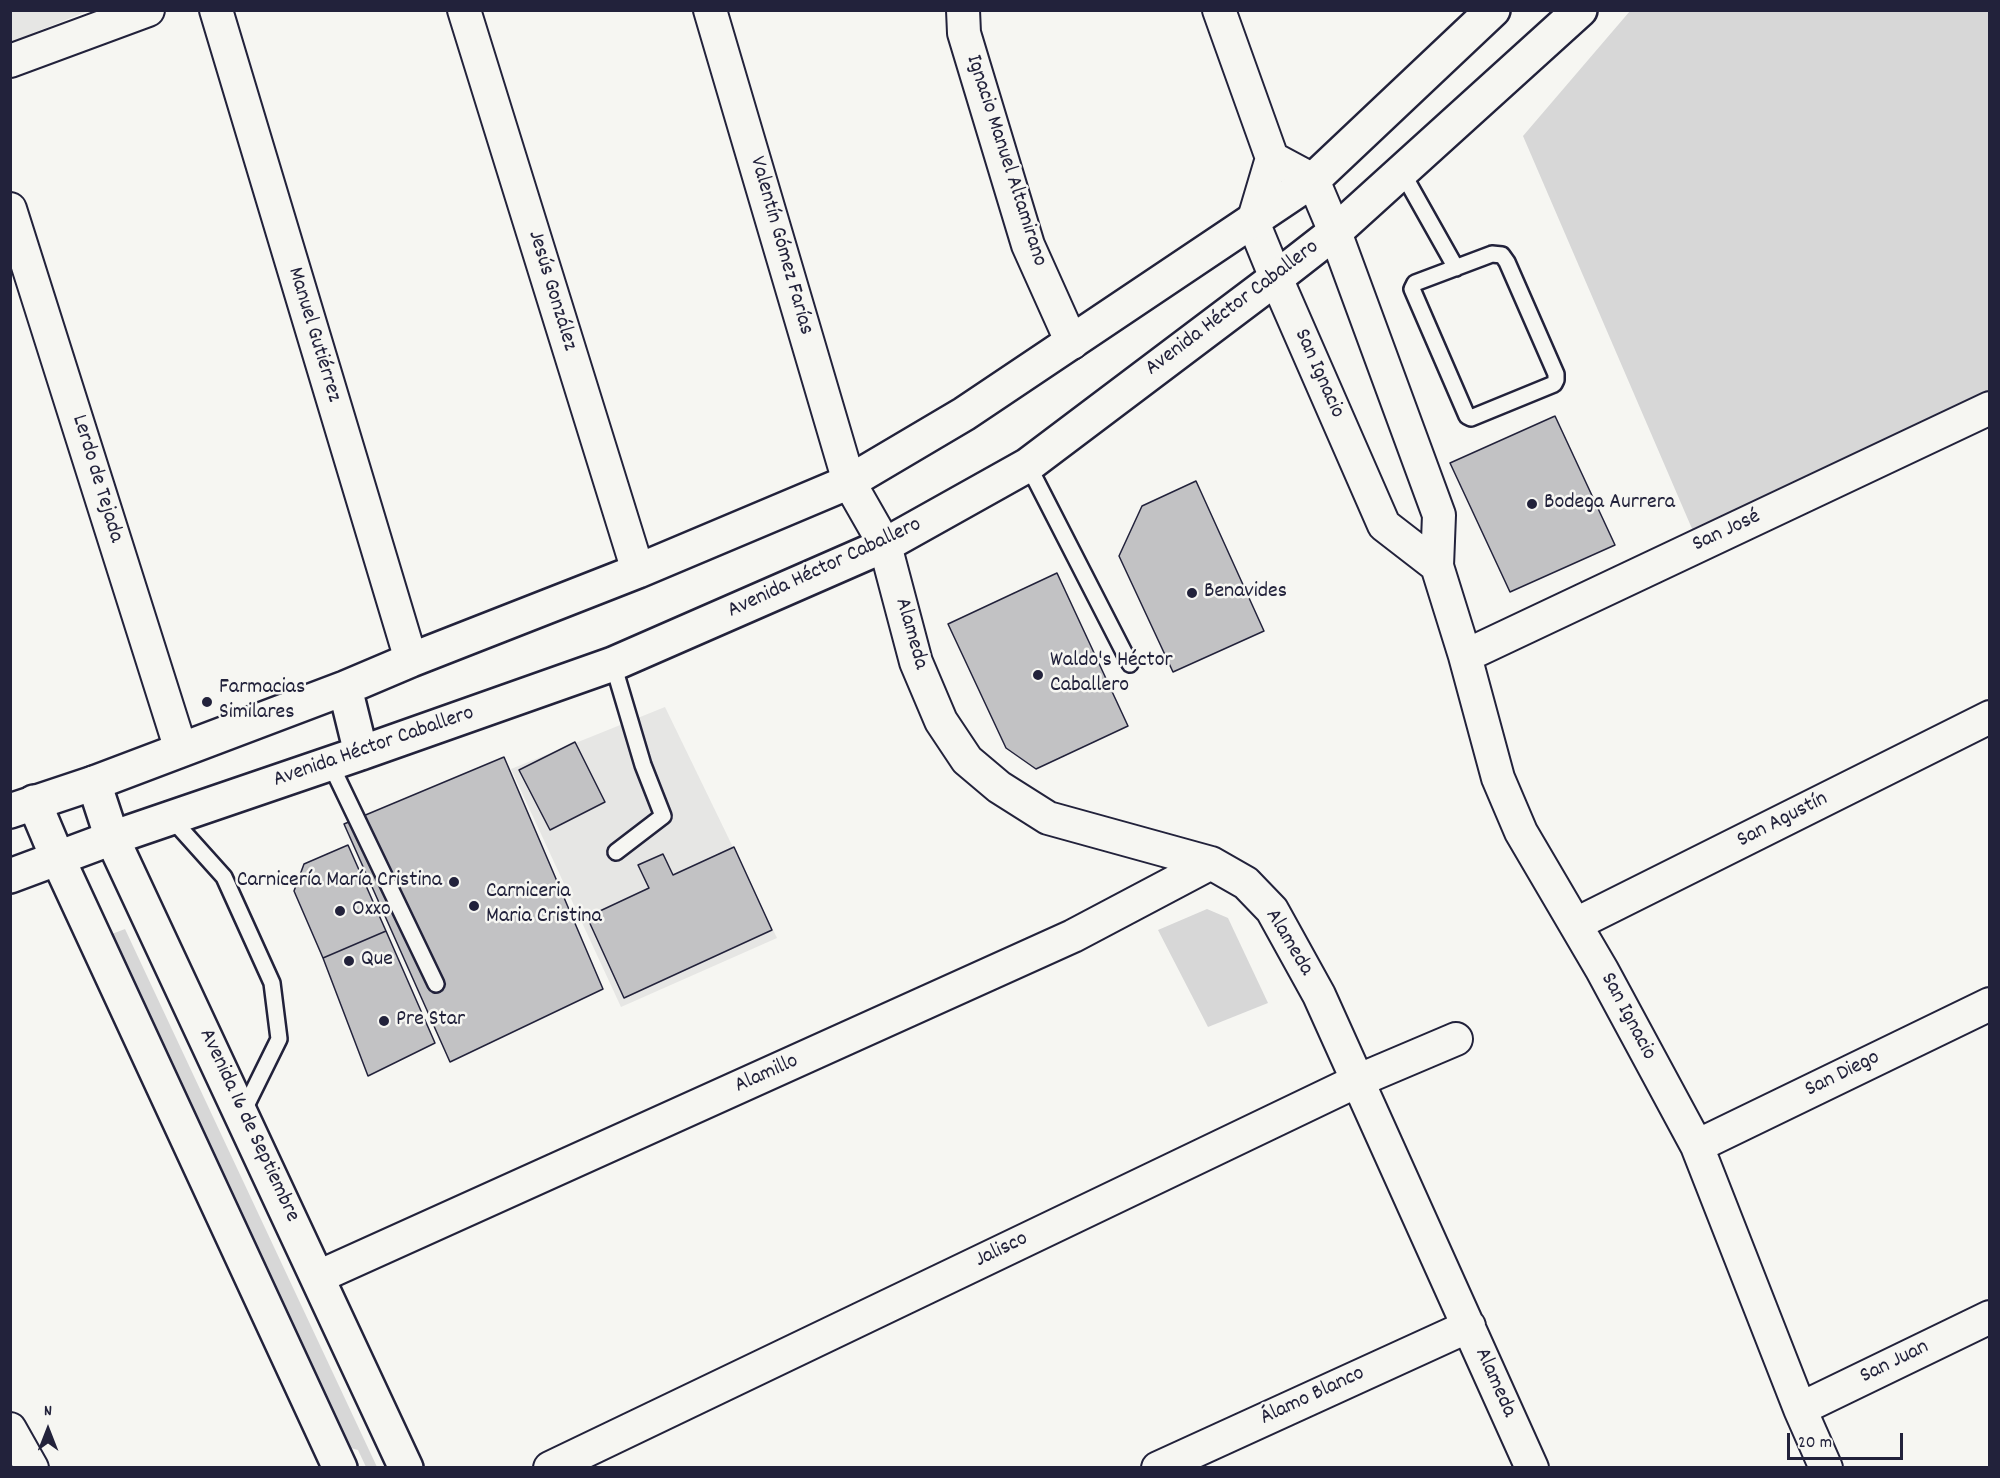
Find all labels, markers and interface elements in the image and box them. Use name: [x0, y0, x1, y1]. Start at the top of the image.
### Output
street label: Ignacio Manuel Altamirano: [958, 52, 1052, 270]
street label: Valentín Gómez Farías: [742, 154, 818, 338]
street label: Jesús González: [520, 228, 582, 354]
street label: Avenida Héctor Caballero: [1141, 235, 1325, 383]
street label: Manuel Gutiérrez: [280, 264, 346, 406]
street label: San Ignacio: [1287, 325, 1349, 423]
street label: Lerdo de Tejada: [64, 412, 128, 546]
place label: Bodega Aurrera: [1544, 491, 1675, 517]
marker: Bodega Aurrera: [1525, 497, 1539, 511]
street label: San José: [1689, 505, 1765, 559]
street label: Avenida Héctor Caballero: [724, 513, 926, 625]
place label: Benavides: [1204, 580, 1287, 606]
marker: Benavides: [1185, 586, 1199, 600]
street label: Alameda: [887, 595, 933, 673]
place label: Waldo's Héctor Caballero: [1050, 649, 1173, 700]
marker: Waldo's Héctor Caballero: [1031, 668, 1045, 682]
place label: Farmacias Similares: [219, 676, 305, 728]
marker: Farmacias Similares: [200, 695, 214, 709]
street label: Avenida Héctor Caballero: [270, 701, 478, 795]
street label: San Agustín: [1733, 787, 1833, 855]
place label: Carnicería María Cristina: [237, 869, 442, 895]
marker: Carnicería María Cristina: [447, 875, 461, 889]
place label: Carniceria Maria Cristina: [486, 880, 602, 932]
place label: Oxxo: [352, 898, 391, 924]
marker: Carniceria Maria Cristina: [467, 899, 481, 913]
marker: Oxxo: [333, 904, 347, 918]
street label: Alameda: [1258, 905, 1318, 981]
place label: Que: [361, 948, 393, 974]
marker: Que: [342, 954, 356, 968]
street label: San Ignacio: [1593, 969, 1661, 1065]
place label: Pre Star: [396, 1008, 465, 1034]
marker: Pre Star: [377, 1014, 391, 1028]
street label: Avenida 16 de Septiembre: [192, 1025, 304, 1227]
street label: San Diego: [1801, 1046, 1885, 1104]
street label: Alamillo: [731, 1049, 803, 1101]
street label: Jalisco: [971, 1227, 1033, 1275]
street label: San Juan: [1856, 1335, 1934, 1391]
street label: Alameda: [1467, 1344, 1521, 1422]
street label: Álamo Blanco: [1257, 1361, 1369, 1433]
north arrow: [18, 1400, 78, 1460]
text: N: [44, 1400, 52, 1423]
scale bar: [1790, 1421, 1906, 1459]
text: 20 m: [1798, 1431, 1832, 1456]

